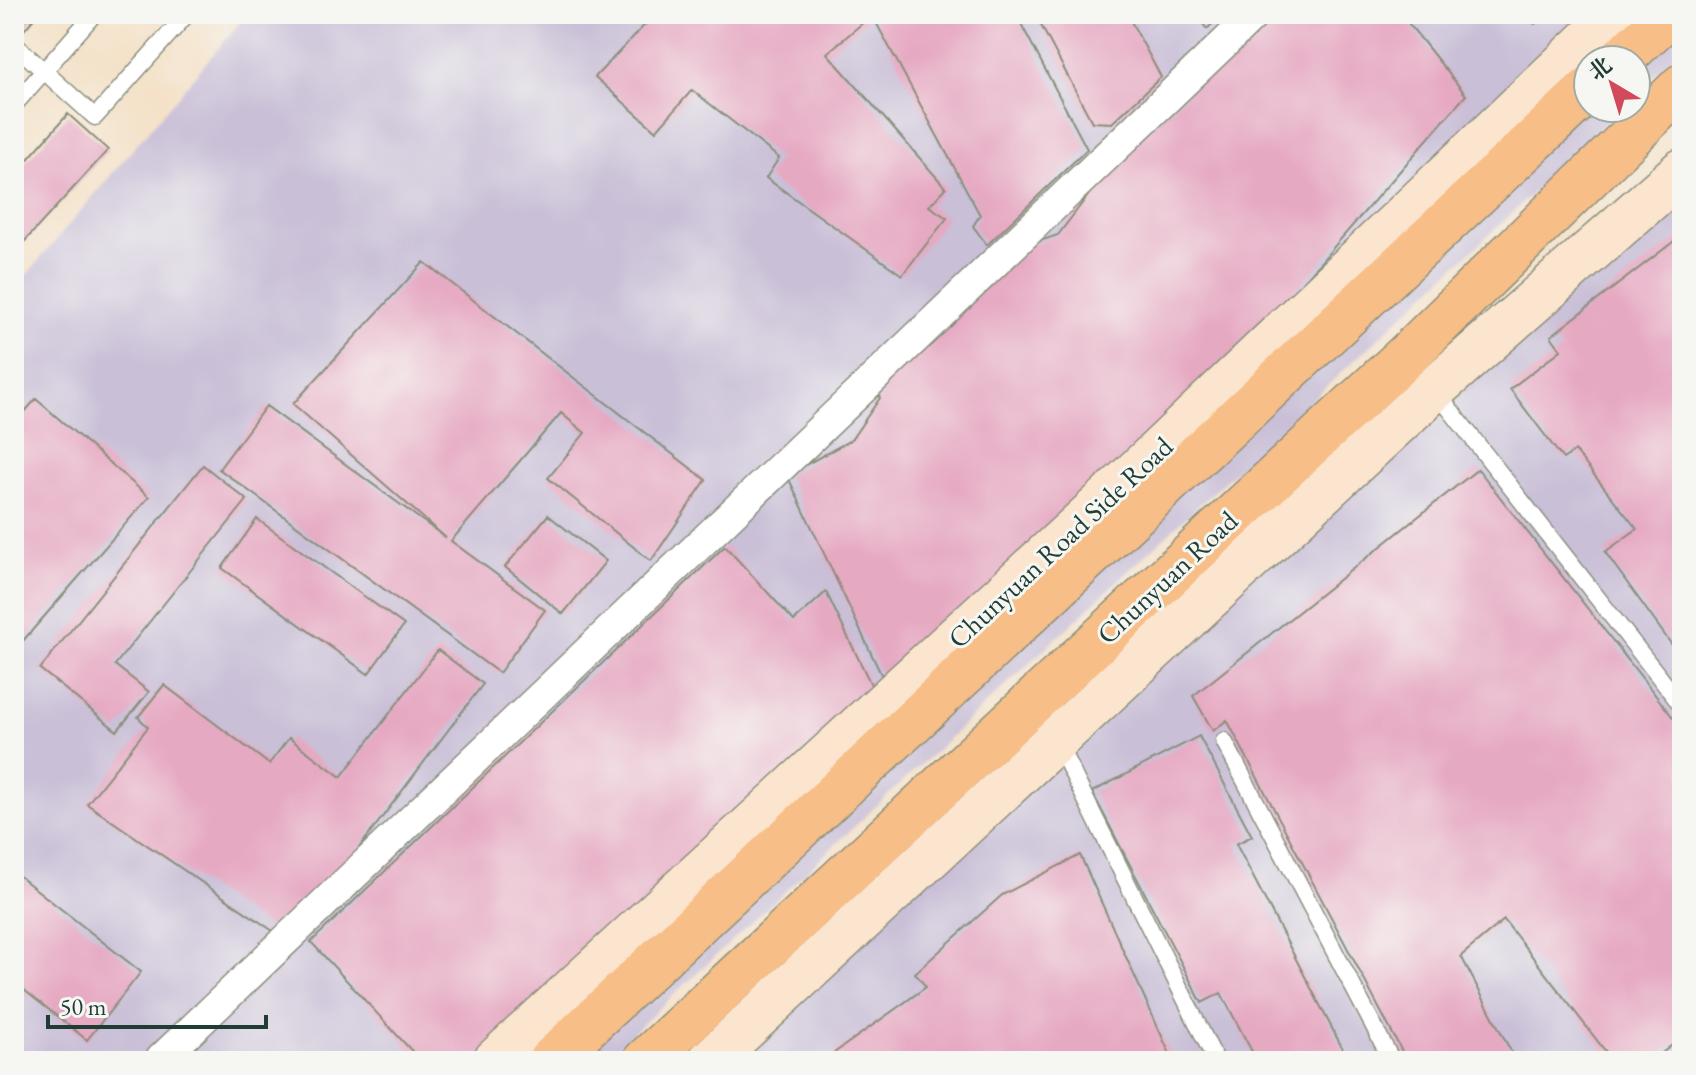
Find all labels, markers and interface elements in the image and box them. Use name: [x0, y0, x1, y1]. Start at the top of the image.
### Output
north arrow: [1572, 44, 1652, 124]
text: 北: [1582, 50, 1618, 87]
street label: Chunyuan Road Side Road: [941, 429, 1179, 655]
street label: Chunyuan Road: [1090, 503, 1244, 651]
scale bar: [48, 979, 266, 1029]
text: 50 m: [60, 991, 107, 1022]

